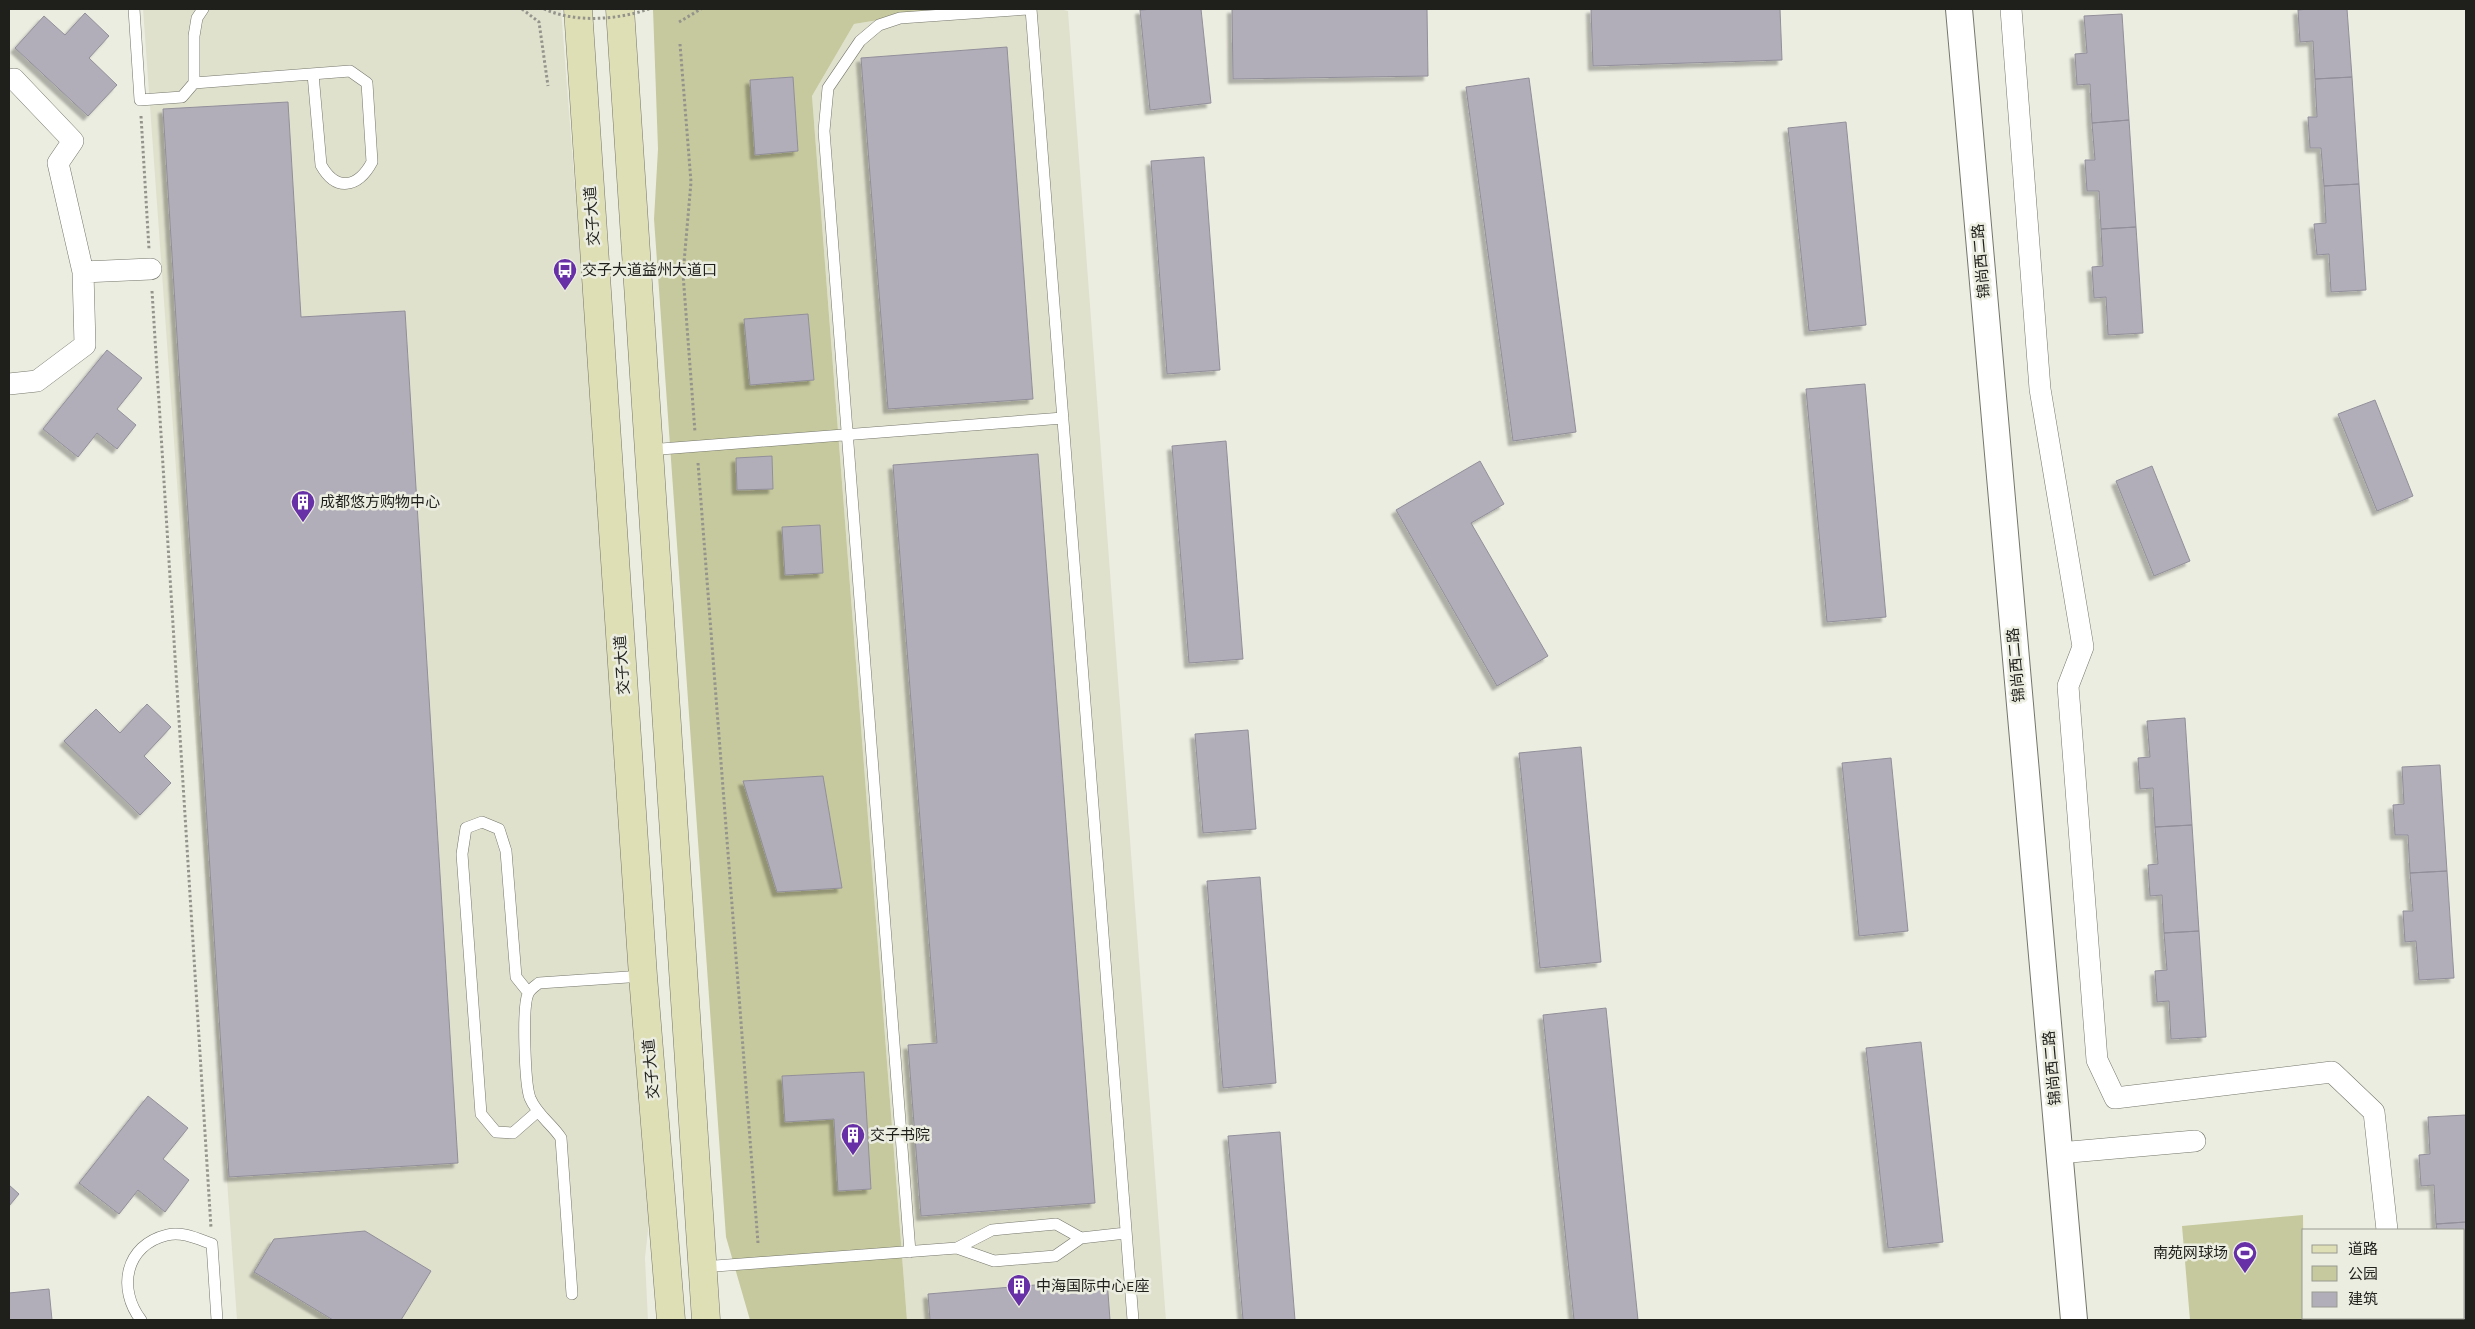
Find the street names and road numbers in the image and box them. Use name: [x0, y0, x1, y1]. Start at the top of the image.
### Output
street label: 交子大道: [581, 185, 603, 247]
street label: 锦尚西二路: [1969, 223, 1993, 299]
street label: 锦尚西二路: [2004, 627, 2028, 703]
street label: 交子大道: [611, 634, 633, 696]
street label: 锦尚西二路: [2040, 1030, 2064, 1106]
street label: 交子大道: [639, 1038, 663, 1100]

